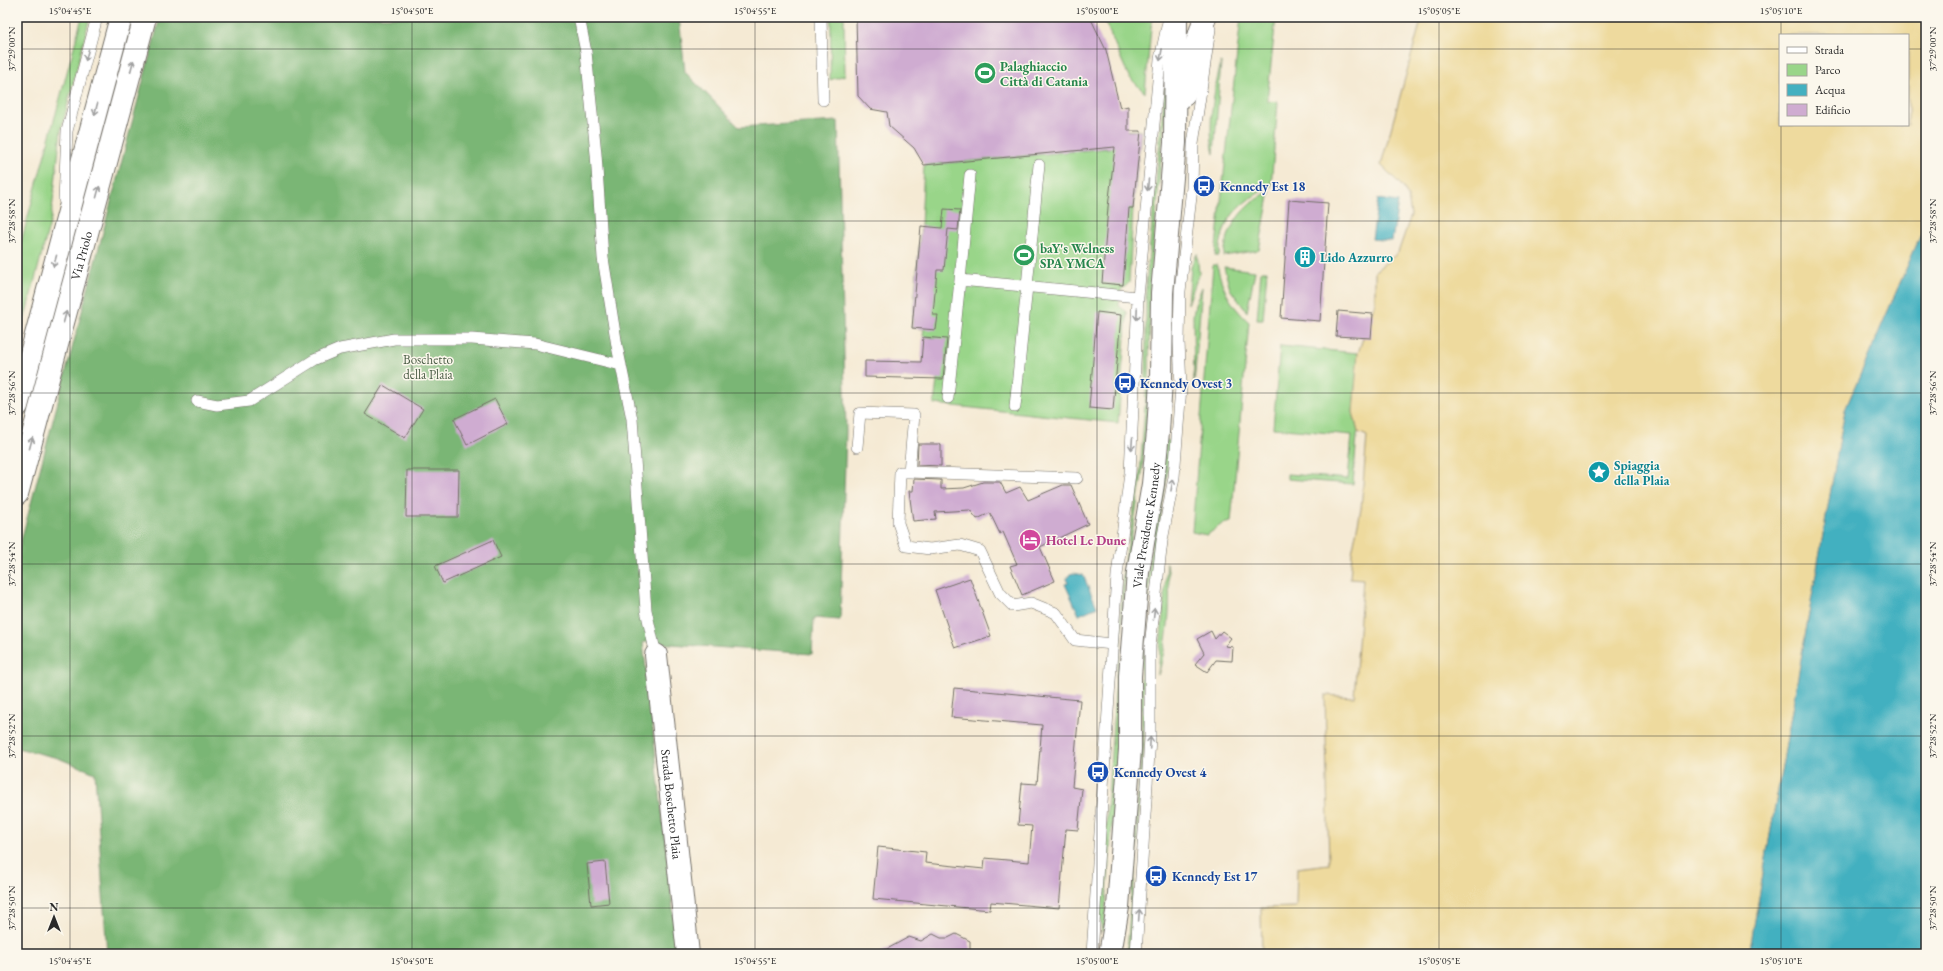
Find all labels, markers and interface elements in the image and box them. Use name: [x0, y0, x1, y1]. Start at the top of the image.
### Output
text: 15°04'45"E: [49, 4, 92, 17]
text: 15°04'50"E: [391, 4, 434, 17]
text: 15°04'55"E: [734, 4, 777, 17]
text: 15°05'00"E: [1076, 4, 1119, 17]
text: 15°05'05"E: [1418, 4, 1461, 17]
text: 15°05'10"E: [1760, 4, 1803, 17]
text: 37°29'00"N: [5, 26, 18, 71]
text: 37°29'00"N: [1926, 26, 1939, 71]
legend: [1779, 34, 1909, 126]
text: Strada: [1815, 42, 1844, 58]
one-way arrow: [83, 48, 91, 61]
one-way arrow: [1157, 48, 1165, 61]
place label: Palaghiaccio Città di Catania: [1000, 58, 1088, 90]
one-way arrow: [129, 60, 136, 73]
sports icon: Palaghiaccio Città di Catania: [972, 60, 998, 86]
text: Parco: [1815, 62, 1840, 78]
text: Acqua: [1814, 82, 1846, 98]
one-way arrow: [92, 102, 100, 115]
text: Edificio: [1815, 102, 1851, 118]
bus stop icon: Kennedy Est 18: [1191, 173, 1217, 199]
one-way arrow: [1144, 178, 1152, 191]
place label: Kennedy Est 18: [1220, 178, 1306, 195]
one-way arrow: [95, 185, 102, 198]
text: 37°28'58"N: [5, 198, 18, 243]
text: 37°28'58"N: [1926, 198, 1939, 243]
street label: Via Priolo: [66, 229, 96, 282]
place label: baY's Welness SPA YMCA: [1040, 240, 1114, 272]
sports icon: baY's Welness SPA YMCA: [1011, 242, 1037, 268]
building icon: Lido Azzurro: [1292, 244, 1318, 270]
place label: Lido Azzurro: [1320, 249, 1393, 266]
one-way arrow: [51, 255, 59, 268]
one-way arrow: [1133, 307, 1141, 320]
one-way arrow: [61, 311, 69, 324]
park label: Boschetto della Plaia: [403, 351, 454, 383]
text: 37°28'56"N: [5, 370, 18, 415]
bus stop icon: Kennedy Ovest 3: [1112, 370, 1138, 396]
text: 37°28'56"N: [1926, 370, 1939, 415]
place label: Kennedy Ovest 3: [1140, 375, 1233, 392]
one-way arrow: [28, 436, 35, 449]
one-way arrow: [1129, 437, 1136, 450]
place label: Spiaggia della Plaia: [1614, 457, 1670, 489]
place icon: Spiaggia della Plaia: [1586, 459, 1612, 485]
street label: Viale Presidente Kennedy: [1128, 461, 1164, 588]
one-way arrow: [1168, 479, 1176, 492]
hotel icon: Hotel Le Dune: [1017, 527, 1043, 553]
place label: Hotel Le Dune: [1046, 532, 1127, 549]
text: 37°28'54"N: [5, 541, 18, 586]
text: 37°28'54"N: [1926, 541, 1939, 586]
one-way arrow: [1150, 608, 1158, 621]
text: 37°28'52"N: [5, 713, 18, 758]
text: 37°28'52"N: [1926, 713, 1939, 758]
one-way arrow: [1146, 737, 1153, 750]
street label: Strada Boschetto Plaia: [658, 748, 686, 861]
bus stop icon: Kennedy Ovest 4: [1085, 759, 1111, 785]
place label: Kennedy Ovest 4: [1114, 764, 1207, 781]
bus stop icon: Kennedy Est 17: [1143, 863, 1169, 889]
place label: Kennedy Est 17: [1172, 868, 1258, 885]
text: 37°28'50"N: [5, 885, 18, 930]
text: 37°28'50"N: [1926, 885, 1939, 930]
north arrow: [34, 897, 74, 937]
text: N: [50, 900, 59, 914]
one-way arrow: [1135, 909, 1142, 922]
text: 15°04'45"E: [49, 954, 92, 967]
text: 15°04'50"E: [391, 954, 434, 967]
text: 15°04'55"E: [734, 954, 777, 967]
text: 15°05'00"E: [1076, 954, 1119, 967]
text: 15°05'05"E: [1418, 954, 1461, 967]
text: 15°05'10"E: [1760, 954, 1803, 967]

